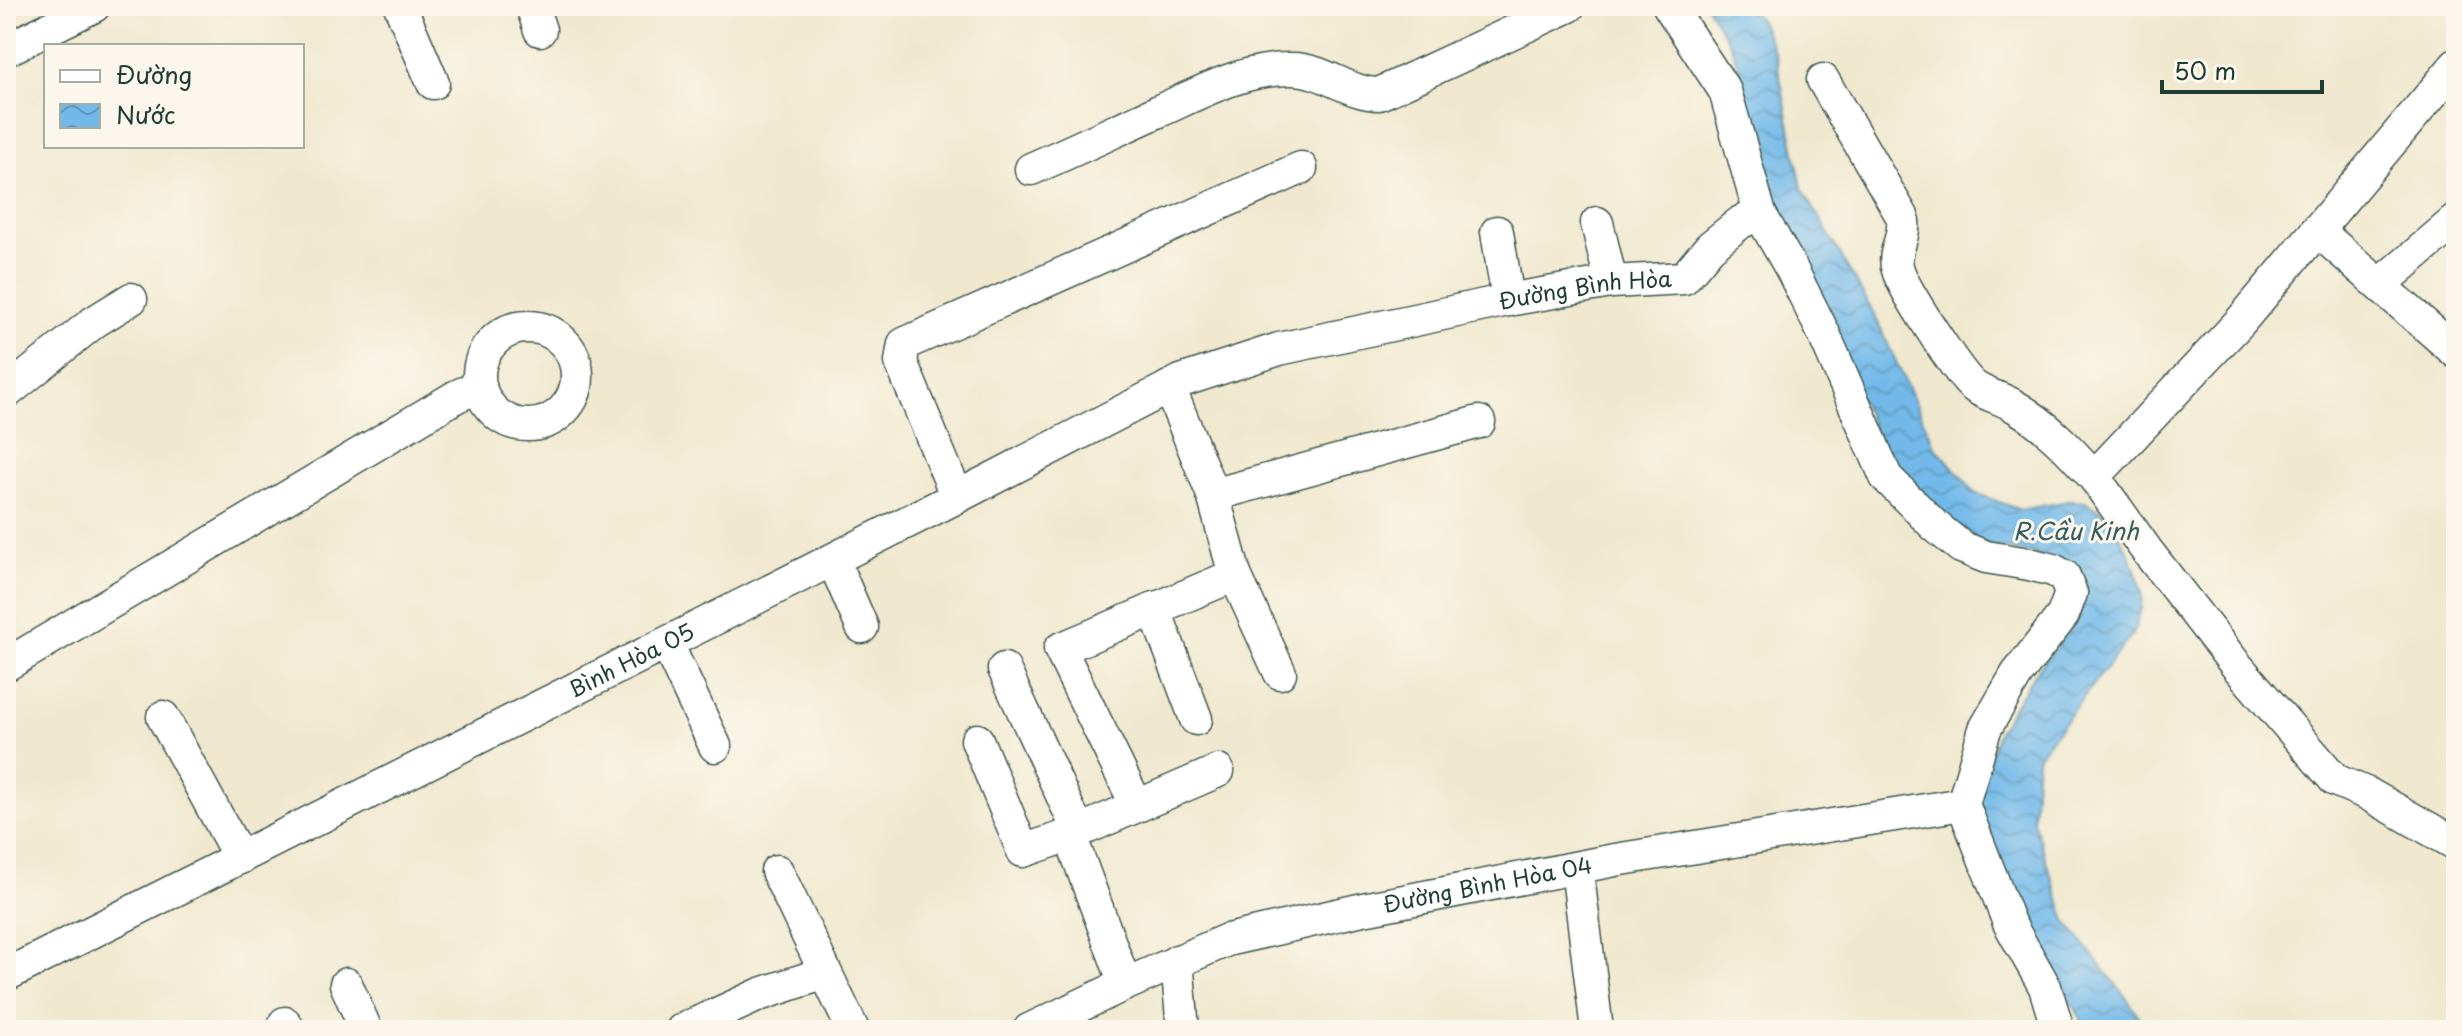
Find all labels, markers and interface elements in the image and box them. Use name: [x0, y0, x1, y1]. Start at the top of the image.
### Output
legend: [44, 44, 304, 148]
scale bar: [2162, 44, 2322, 94]
text: 50 m: [2174, 52, 2236, 88]
text: Đường: [116, 56, 192, 92]
text: Nước: [116, 96, 175, 132]
street label: Đường Bình Hòa: [1495, 261, 1673, 317]
water label: R.Cầu Kinh: [2013, 512, 2140, 548]
street label: Bình Hòa 05: [562, 614, 699, 705]
street label: Đường Bình Hòa 04: [1380, 847, 1595, 920]

